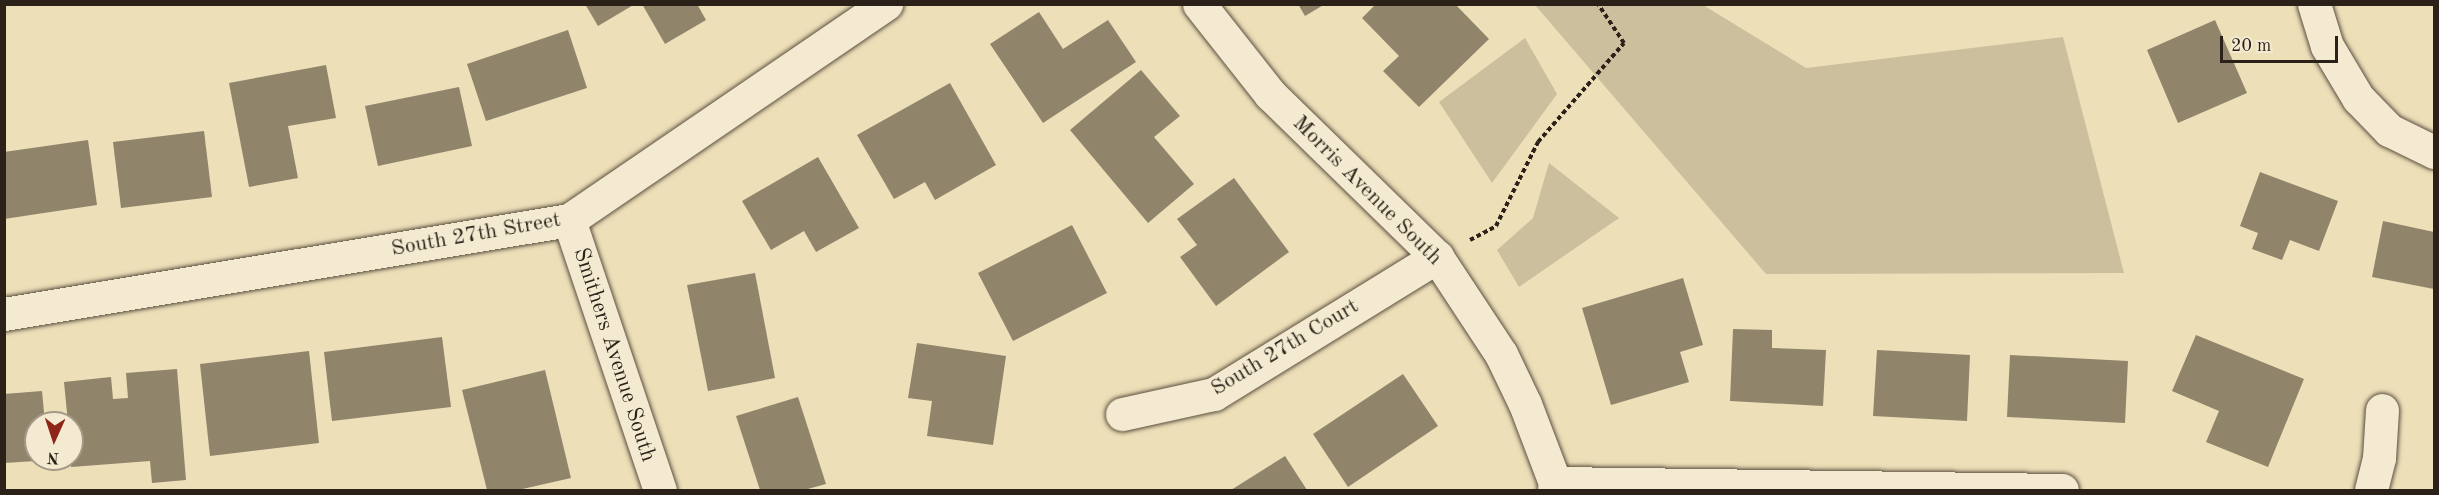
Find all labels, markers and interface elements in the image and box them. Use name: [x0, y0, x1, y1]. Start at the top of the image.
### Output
scale bar: [2223, 24, 2342, 62]
text: 20 m: [2231, 37, 2271, 55]
street label: Morris Avenue South: [1287, 111, 1447, 271]
street label: South 27th Street: [389, 207, 563, 263]
street label: Smithers Avenue South: [567, 245, 661, 465]
street label: South 27th Court: [1206, 294, 1364, 402]
north arrow: [24, 411, 84, 471]
text: N: [47, 449, 60, 465]

